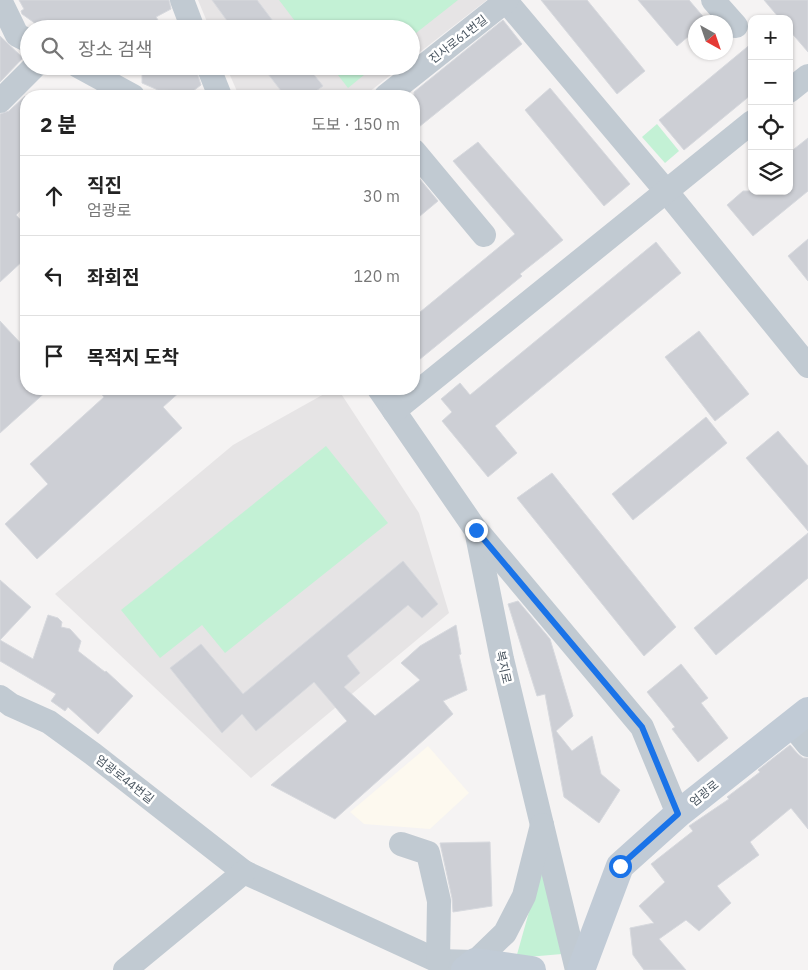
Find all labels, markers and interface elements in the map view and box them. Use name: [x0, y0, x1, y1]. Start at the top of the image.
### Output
street label: 진사로61번길: [426, 12, 490, 66]
north arrow: [688, 15, 733, 60]
map controls: [748, 15, 793, 195]
button: +: [748, 15, 793, 60]
search box: [20, 20, 420, 75]
icon: search: [38, 34, 66, 62]
text: 장소 검색: [78, 37, 152, 61]
button: −: [748, 60, 793, 105]
button: locate: [748, 105, 793, 150]
text: 2 분: [40, 110, 77, 138]
text: 도보 · 150 m: [311, 114, 400, 134]
button: layers: [748, 150, 793, 195]
text: 직진: [87, 173, 122, 197]
icon: ahead: [40, 182, 68, 210]
text: 30 m: [363, 186, 400, 206]
text: 엄광로: [87, 200, 131, 220]
icon: left: [40, 262, 68, 290]
text: 좌회전: [87, 265, 139, 289]
text: 120 m: [353, 266, 400, 286]
icon: arrive: [40, 342, 68, 370]
text: 목적지 도착: [87, 345, 179, 369]
route end: [465, 519, 488, 542]
street label: 복지로: [493, 649, 515, 685]
street label: 엄광로44번길: [93, 752, 157, 806]
street label: 엄광로: [686, 777, 722, 809]
route start: [609, 855, 632, 878]

